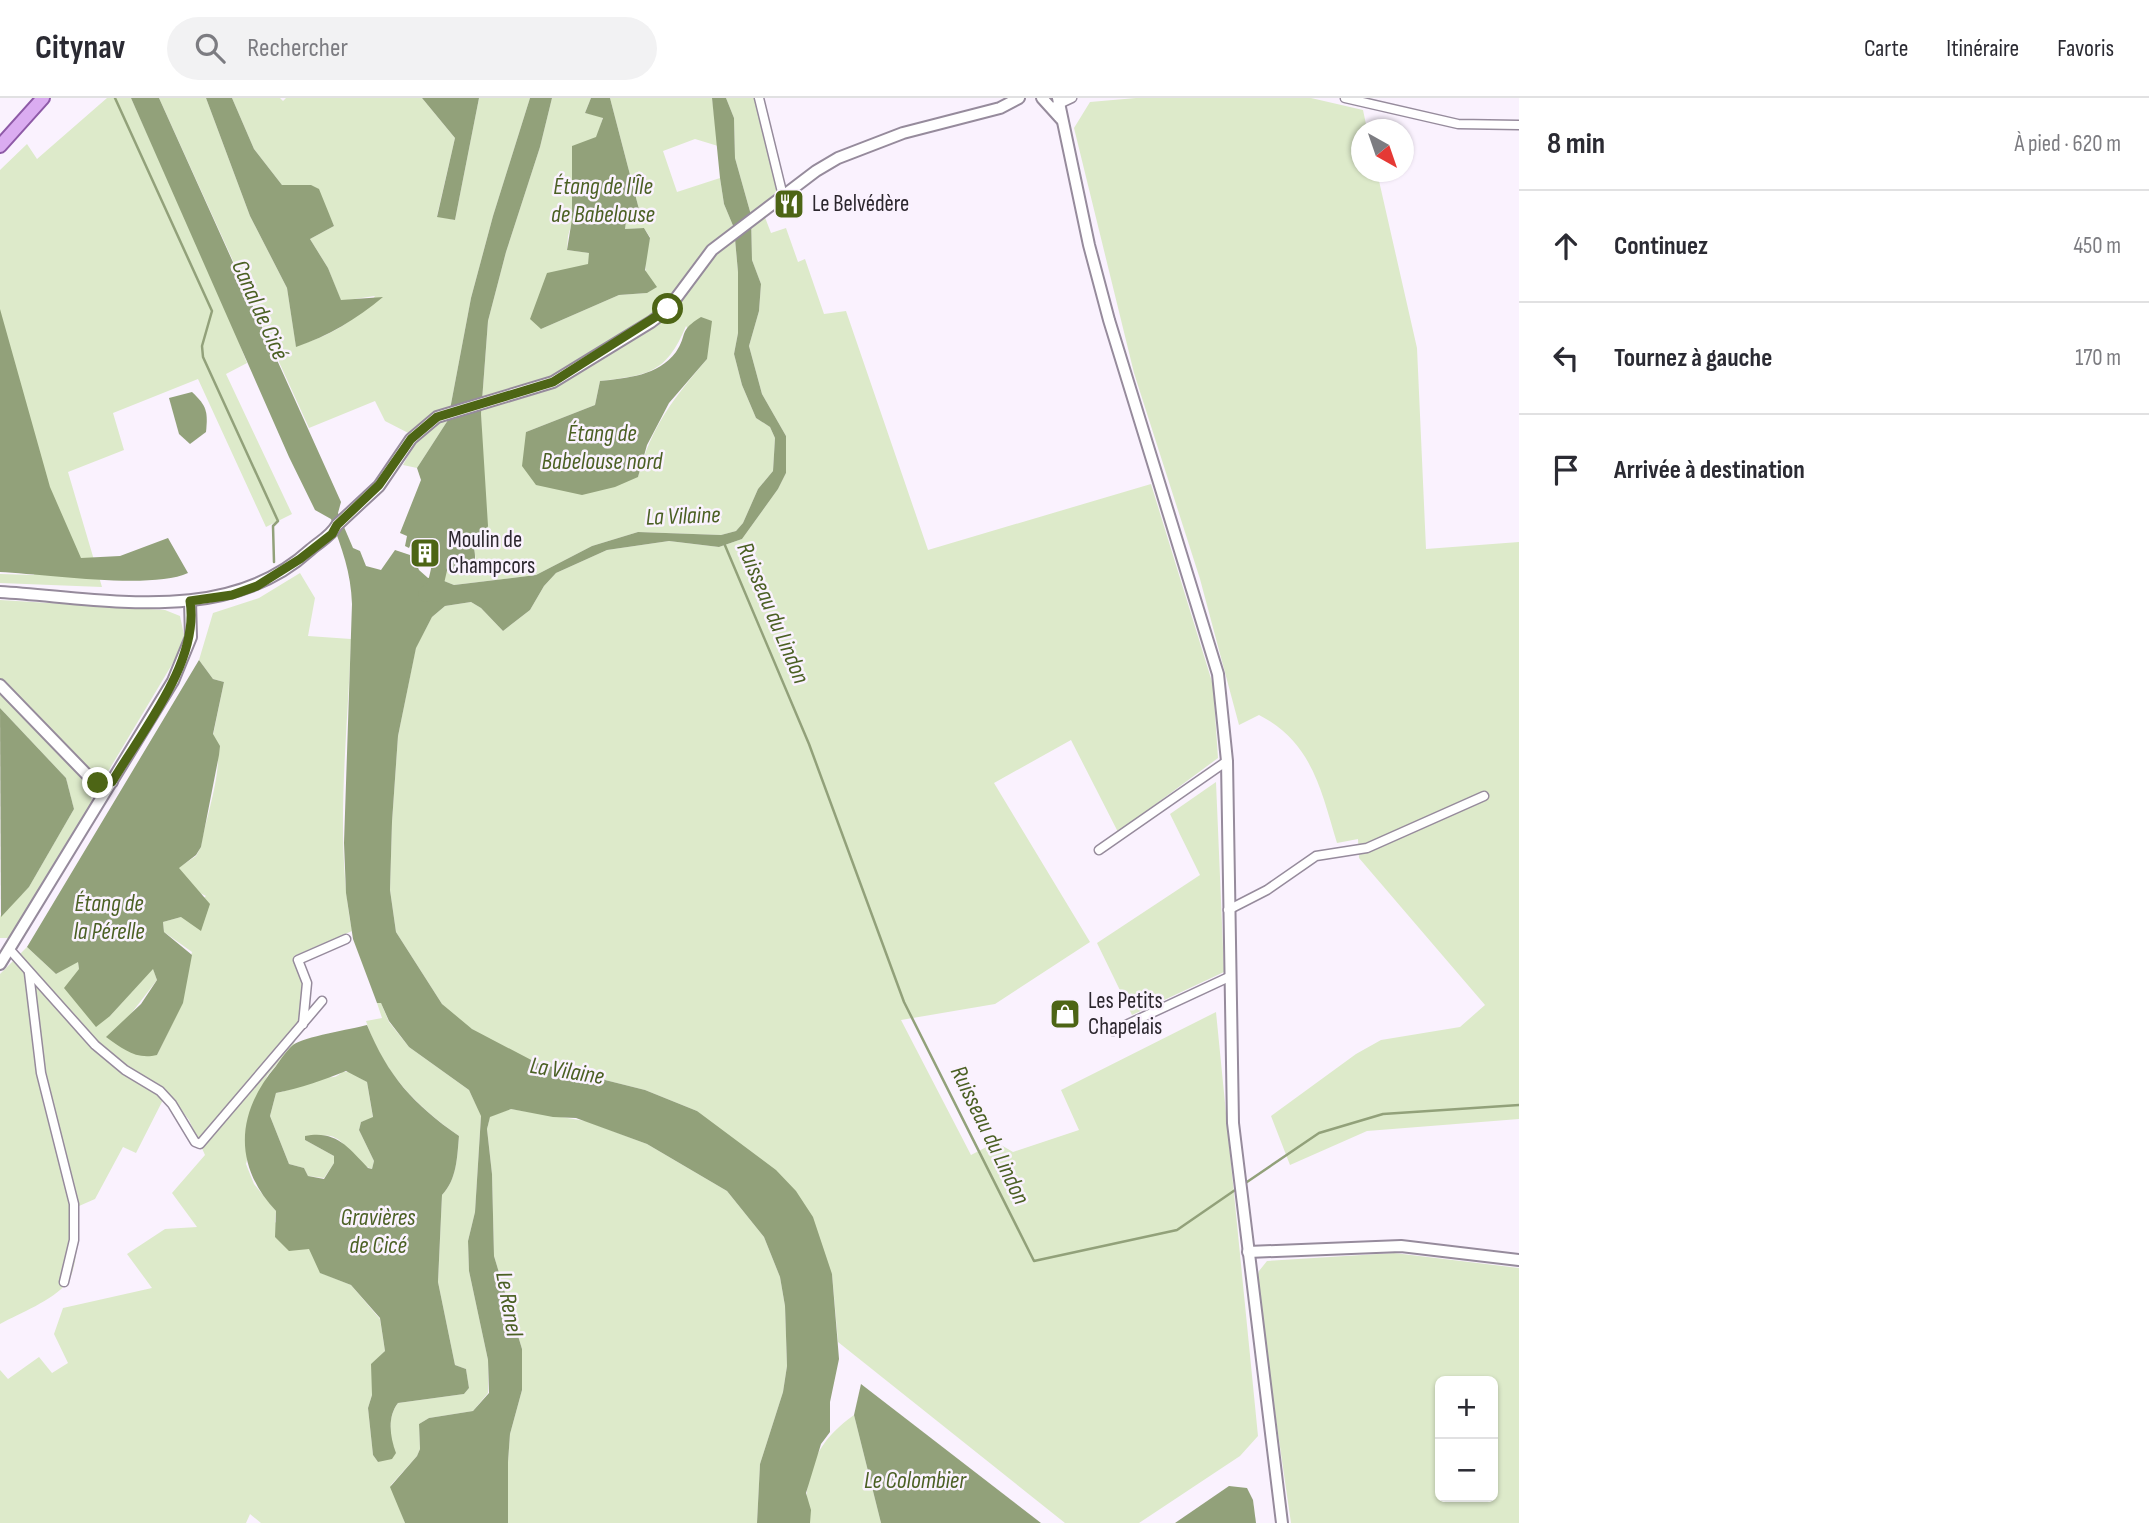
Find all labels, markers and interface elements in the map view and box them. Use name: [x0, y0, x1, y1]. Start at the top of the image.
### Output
search box: [167, 17, 657, 80]
text: Citynav: [35, 28, 125, 68]
icon: search: [191, 29, 229, 67]
text: Rechercher: [247, 33, 348, 64]
text: Carte: [1864, 34, 1908, 63]
text: Itinéraire: [1946, 34, 2019, 63]
text: Favoris: [2057, 34, 2114, 63]
north arrow: [1351, 119, 1414, 182]
text: 8 min: [1547, 126, 1605, 162]
text: À pied · 620 m: [2015, 130, 2121, 158]
water label: Étang de l'Île de Babelouse: [551, 172, 655, 229]
restaurant icon: Le Belvédère: [772, 187, 806, 221]
place label: Le Belvédère: [812, 190, 909, 218]
icon: ahead: [1547, 227, 1585, 265]
text: Continuez: [1614, 231, 1708, 262]
text: 450 m: [2073, 232, 2121, 260]
water label: Canal de Cicé: [225, 255, 295, 365]
route start: [652, 293, 683, 324]
icon: left: [1547, 339, 1585, 377]
text: Tournez à gauche: [1614, 343, 1772, 374]
text: 170 m: [2075, 344, 2121, 372]
water label: Étang de Babelouse nord: [542, 419, 664, 476]
icon: arrive: [1547, 451, 1585, 489]
text: Arrivée à destination: [1614, 455, 1805, 486]
water label: La Vilaine: [645, 500, 721, 532]
place label: Moulin de Champcors: [448, 526, 535, 580]
building icon: Moulin de Champcors: [408, 536, 442, 570]
water label: Ruisseau du Lindon: [730, 538, 816, 688]
route end: [82, 767, 113, 798]
water label: Étang de la Pérelle: [74, 889, 145, 946]
place label: Les Petits Chapelais: [1088, 987, 1163, 1041]
shop icon: Les Petits Chapelais: [1048, 997, 1082, 1031]
water label: La Vilaine: [528, 1051, 606, 1091]
water label: Ruisseau du Lindon: [944, 1061, 1036, 1209]
water label: Gravières de Cicé: [341, 1203, 416, 1260]
water label: Le Renel: [489, 1269, 529, 1339]
map controls: [1435, 1376, 1498, 1502]
button: +: [1435, 1376, 1498, 1439]
button: −: [1435, 1439, 1498, 1502]
water label: Le Colombier: [864, 1466, 967, 1495]

